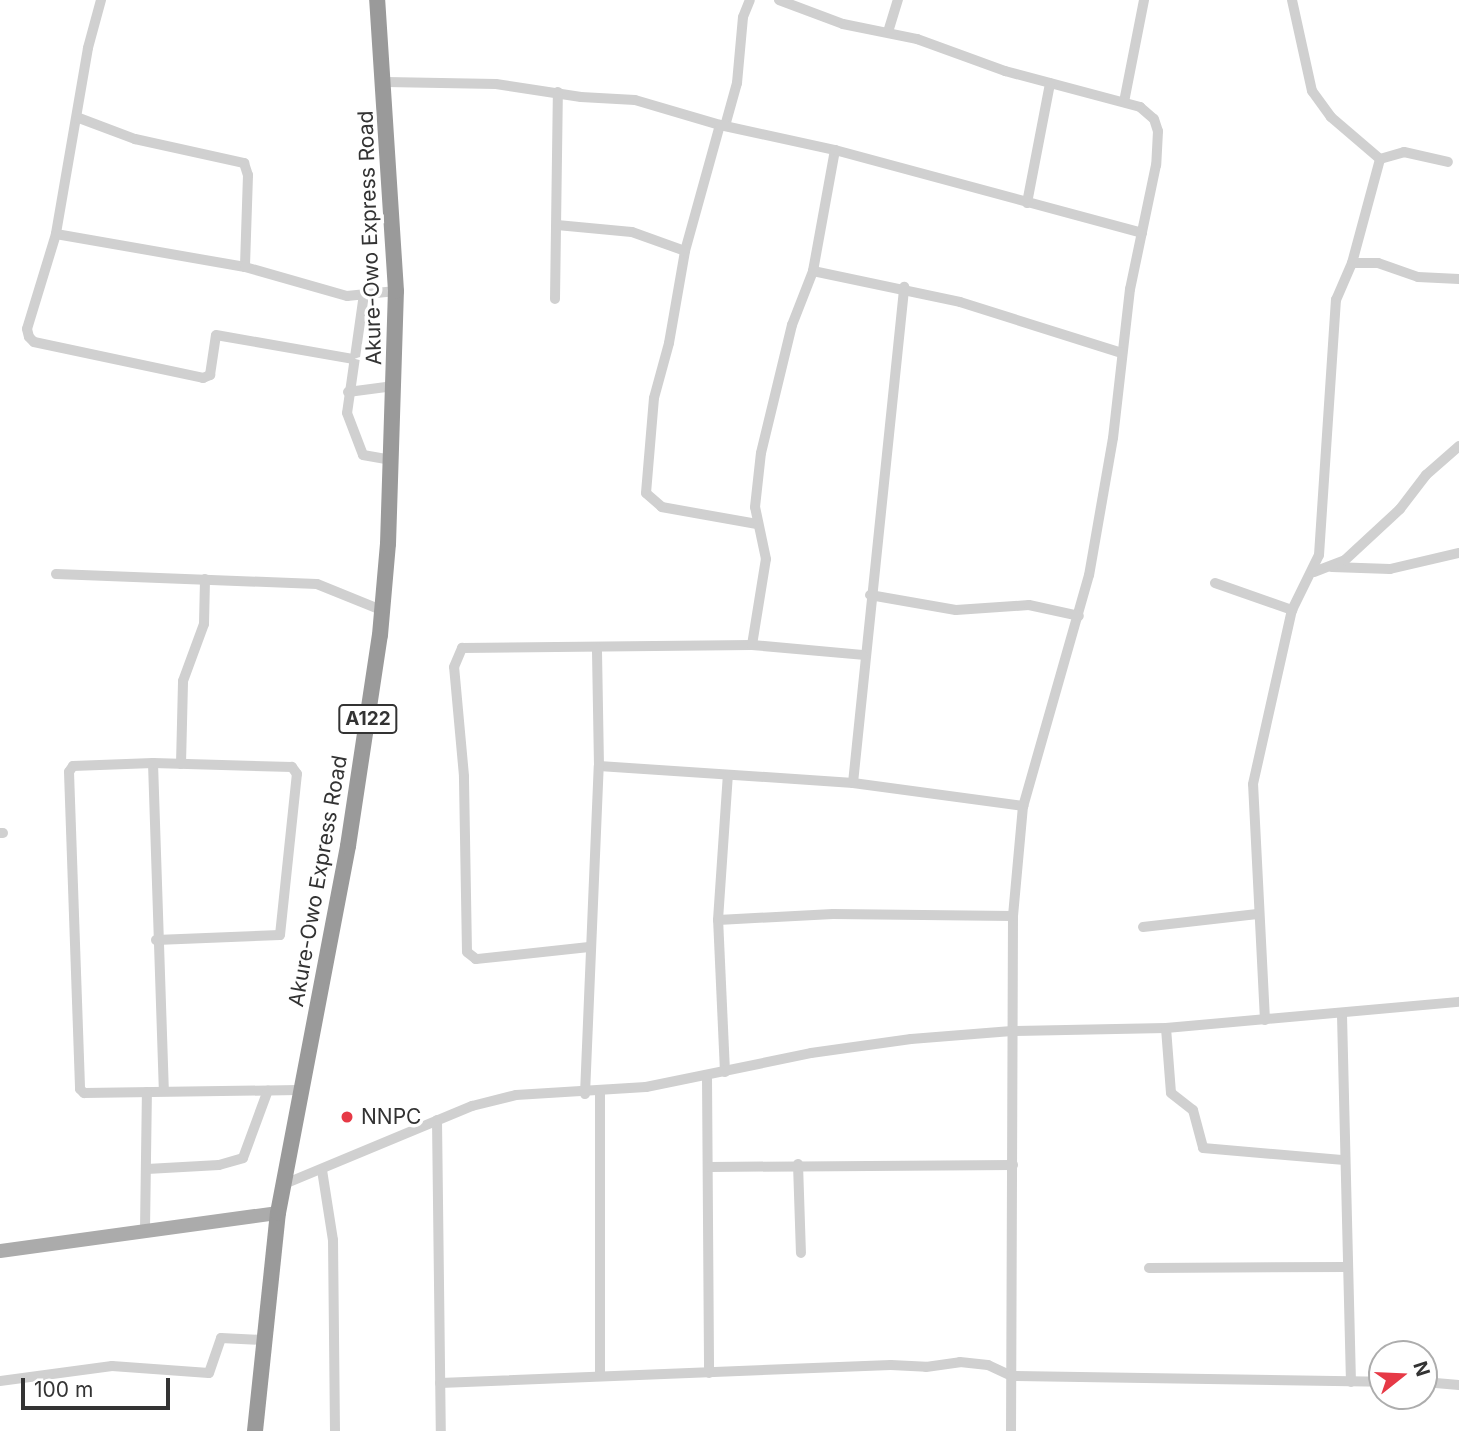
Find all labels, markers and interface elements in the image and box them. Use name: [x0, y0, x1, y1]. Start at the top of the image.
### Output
street label: Akure-Owo Express Road: [353, 110, 387, 366]
road number: A122: [338, 704, 398, 734]
street label: Akure-Owo Express Road: [283, 753, 353, 1009]
place label: NNPC: [361, 1104, 421, 1130]
marker: NNPC: [339, 1109, 355, 1125]
north arrow: [1368, 1340, 1438, 1410]
text: N: [1408, 1359, 1435, 1379]
scale bar: [24, 1364, 173, 1408]
text: 100 m: [34, 1377, 93, 1402]

